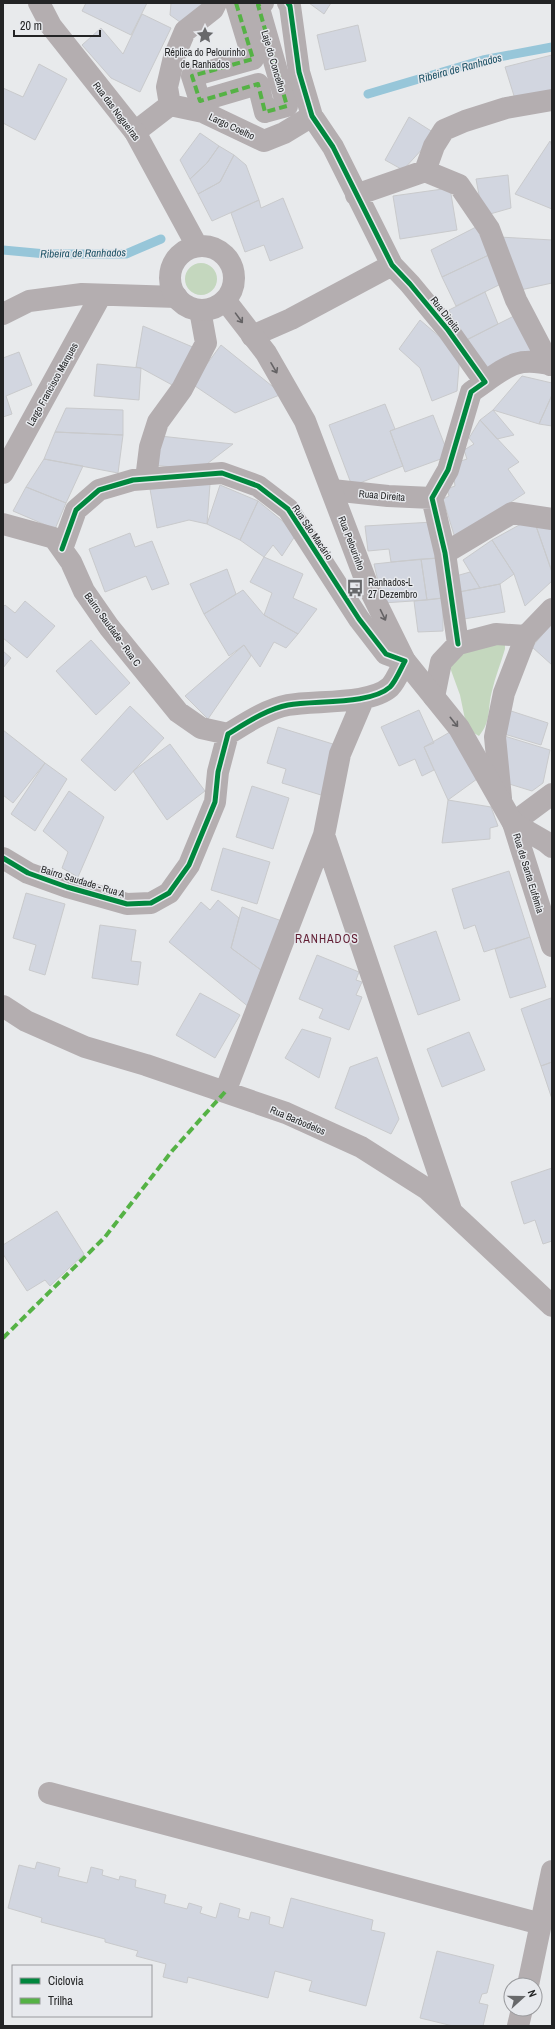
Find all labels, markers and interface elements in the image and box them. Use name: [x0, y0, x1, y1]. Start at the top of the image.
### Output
scale bar: [14, 12, 100, 38]
text: 20 m: [20, 18, 42, 34]
place icon: Réplica do Pelourinho de Ranhados: [195, 25, 215, 45]
street label: Laje do Concelho: [258, 29, 289, 94]
place label: Réplica do Pelourinho de Ranhados: [164, 46, 246, 71]
water label: Ribeira de Ranhados: [417, 50, 504, 86]
street label: Rua das Nogueiras: [90, 79, 143, 143]
street label: Largo Coelho: [207, 110, 257, 143]
water label: Ribeira de Ranhados: [40, 245, 126, 261]
street label: Rua Direita: [428, 294, 464, 335]
one-way arrow: [234, 313, 243, 324]
street label: Largo Francisco Marques: [24, 340, 81, 428]
one-way arrow: [271, 362, 279, 374]
street label: Ruaa Direita: [358, 487, 406, 504]
street label: Rua São Macário: [289, 502, 336, 563]
street label: Rua Pelourinho: [335, 514, 368, 573]
place label: Ranhados-L 27 Dezembro: [368, 576, 418, 601]
bus stop icon: Ranhados-L 27 Dezembro: [345, 578, 365, 598]
street label: Bairro Saudade - Rua C: [81, 590, 144, 669]
one-way arrow: [380, 609, 387, 621]
one-way arrow: [450, 717, 459, 728]
street label: Rua de Santa Eufêmia: [510, 832, 547, 915]
street label: Bairro Saudade - Rua A: [39, 863, 127, 901]
district label: RANHADOS: [295, 931, 359, 947]
street label: Rua Barbodelos: [268, 1103, 327, 1138]
legend: [12, 1965, 152, 2017]
text: Ciclovia: [48, 1973, 84, 1989]
north arrow: [503, 1977, 543, 2017]
text: N: [525, 1988, 540, 1999]
text: Trilha: [48, 1993, 73, 2009]

